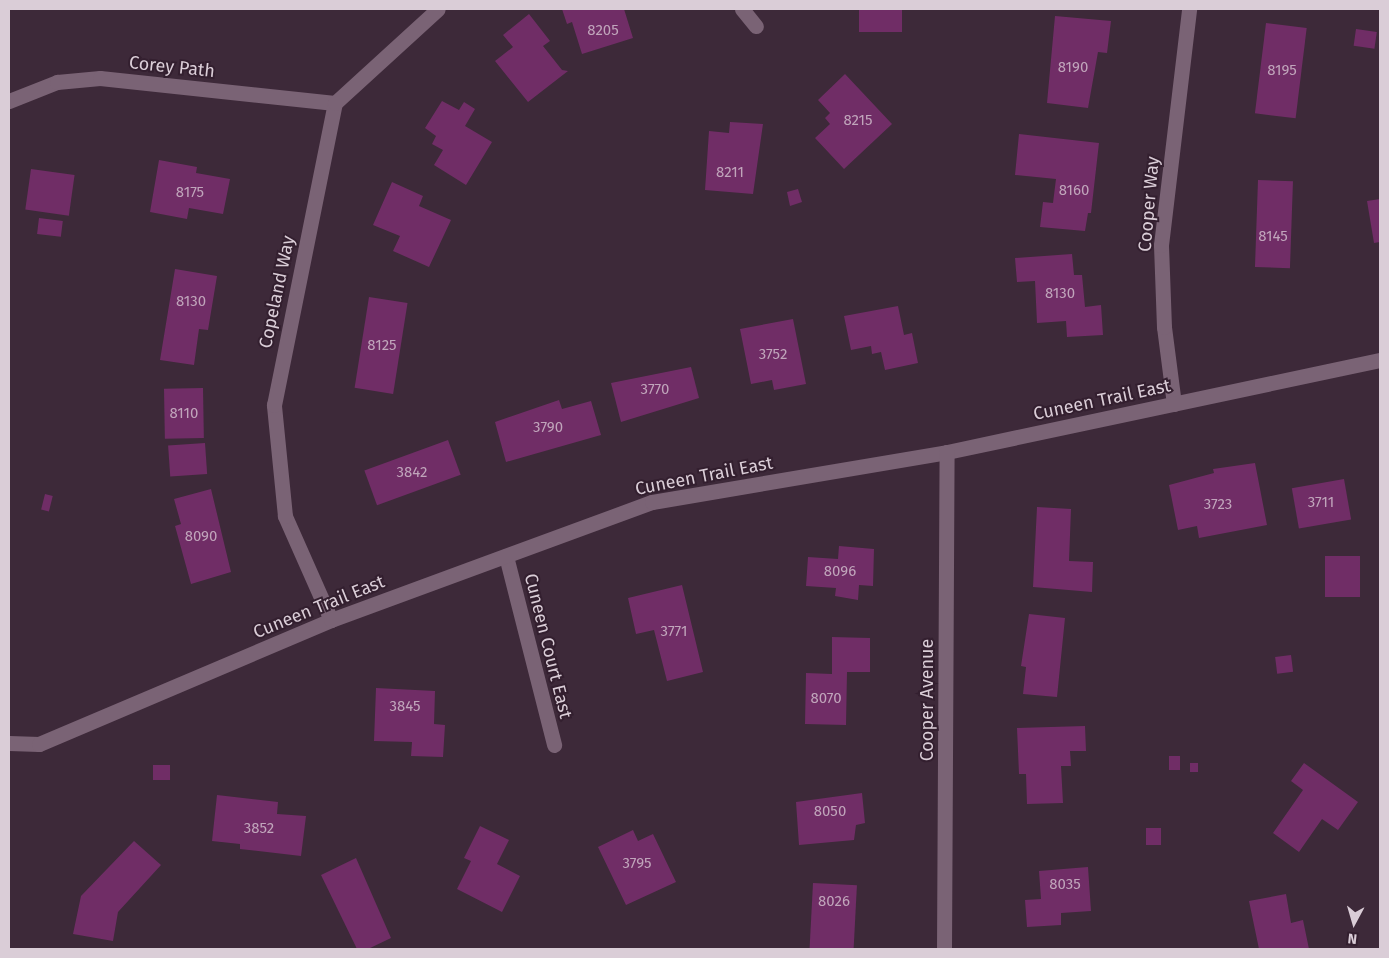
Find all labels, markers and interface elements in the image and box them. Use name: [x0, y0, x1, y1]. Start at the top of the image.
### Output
house number: 8205: [587, 22, 619, 40]
street label: Corey Path: [128, 52, 216, 82]
house number: 8190: [1058, 59, 1088, 77]
house number: 8195: [1267, 62, 1297, 80]
house number: 8215: [843, 112, 873, 130]
street label: Cooper Way: [1134, 155, 1164, 253]
house number: 8211: [716, 164, 744, 182]
house number: 8160: [1059, 182, 1089, 200]
house number: 8175: [176, 184, 204, 202]
house number: 8145: [1258, 228, 1288, 246]
street label: Copeland Way: [255, 234, 299, 350]
house number: 8130: [1045, 285, 1075, 303]
house number: 8130: [176, 293, 206, 311]
house number: 8125: [367, 337, 397, 355]
house number: 3752: [759, 346, 787, 364]
street label: Cuneen Trail East: [1031, 375, 1173, 425]
house number: 3770: [641, 381, 669, 399]
house number: 8110: [170, 405, 198, 423]
house number: 3790: [533, 419, 563, 437]
street label: Cuneen Trail East: [633, 452, 775, 500]
house number: 3842: [397, 464, 427, 482]
house number: 3711: [1308, 494, 1334, 512]
house number: 3723: [1204, 496, 1232, 514]
house number: 8090: [185, 528, 217, 546]
house number: 8096: [824, 563, 856, 581]
street label: Cuneen Trail East: [250, 571, 388, 643]
street label: Cuneen Court East: [520, 571, 576, 721]
house number: 3771: [661, 623, 687, 641]
street label: Cooper Avenue: [916, 639, 938, 761]
house number: 8070: [810, 690, 842, 708]
house number: 3845: [389, 698, 421, 716]
house number: 8050: [814, 803, 846, 821]
house number: 3852: [244, 820, 274, 838]
house number: 3795: [622, 855, 652, 873]
house number: 8035: [1049, 876, 1081, 894]
house number: 8026: [818, 893, 850, 911]
north arrow: [1329, 898, 1379, 948]
text: N: [1347, 929, 1358, 947]

